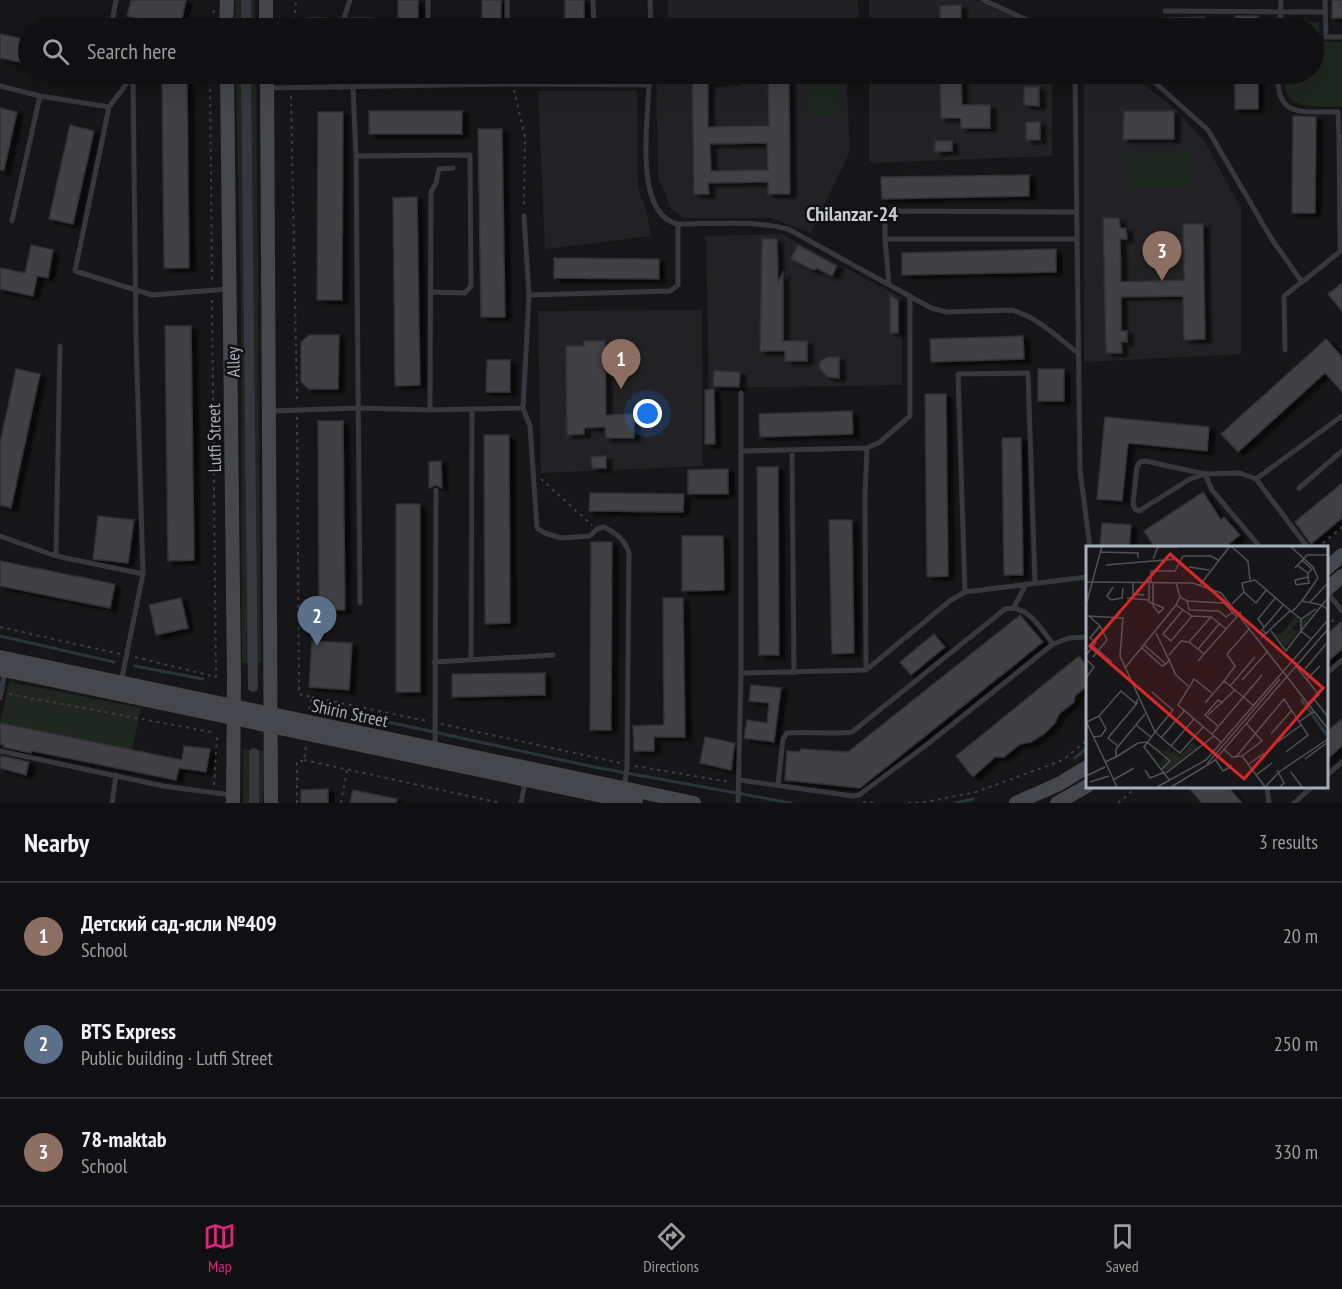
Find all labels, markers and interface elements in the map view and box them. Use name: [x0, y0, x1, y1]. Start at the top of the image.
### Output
search box: [18, 18, 1324, 84]
icon: search: [39, 35, 72, 68]
text: Search here: [87, 37, 176, 65]
district label: Chilanzar-24: [806, 201, 898, 227]
pin: 3: [1142, 232, 1182, 281]
pin: 1: [602, 340, 640, 389]
street label: Alley: [221, 346, 245, 378]
your location: [633, 399, 662, 428]
street label: Lutfi Street: [202, 403, 226, 473]
inset map: [1086, 546, 1327, 788]
pin: 2: [298, 596, 336, 646]
street label: Shirin Street: [310, 694, 390, 732]
text: Nearby: [24, 826, 89, 859]
text: 3 results: [1259, 829, 1318, 855]
text: Детский сад-ясли №409: [81, 909, 277, 937]
text: 1: [39, 923, 48, 949]
text: 20 m: [1283, 923, 1318, 949]
text: School: [81, 937, 127, 963]
text: BTS Express: [81, 1017, 176, 1045]
text: 2: [39, 1031, 48, 1057]
text: 250 m: [1274, 1031, 1318, 1057]
text: Public building · Lutfi Street: [81, 1045, 273, 1071]
text: 78-maktab: [81, 1125, 167, 1153]
text: 3: [39, 1139, 48, 1165]
text: 330 m: [1274, 1139, 1318, 1165]
text: School: [81, 1153, 127, 1179]
tab: Map: [203, 1220, 236, 1276]
tab: Directions: [643, 1220, 699, 1276]
tab: Saved: [1106, 1220, 1139, 1276]

